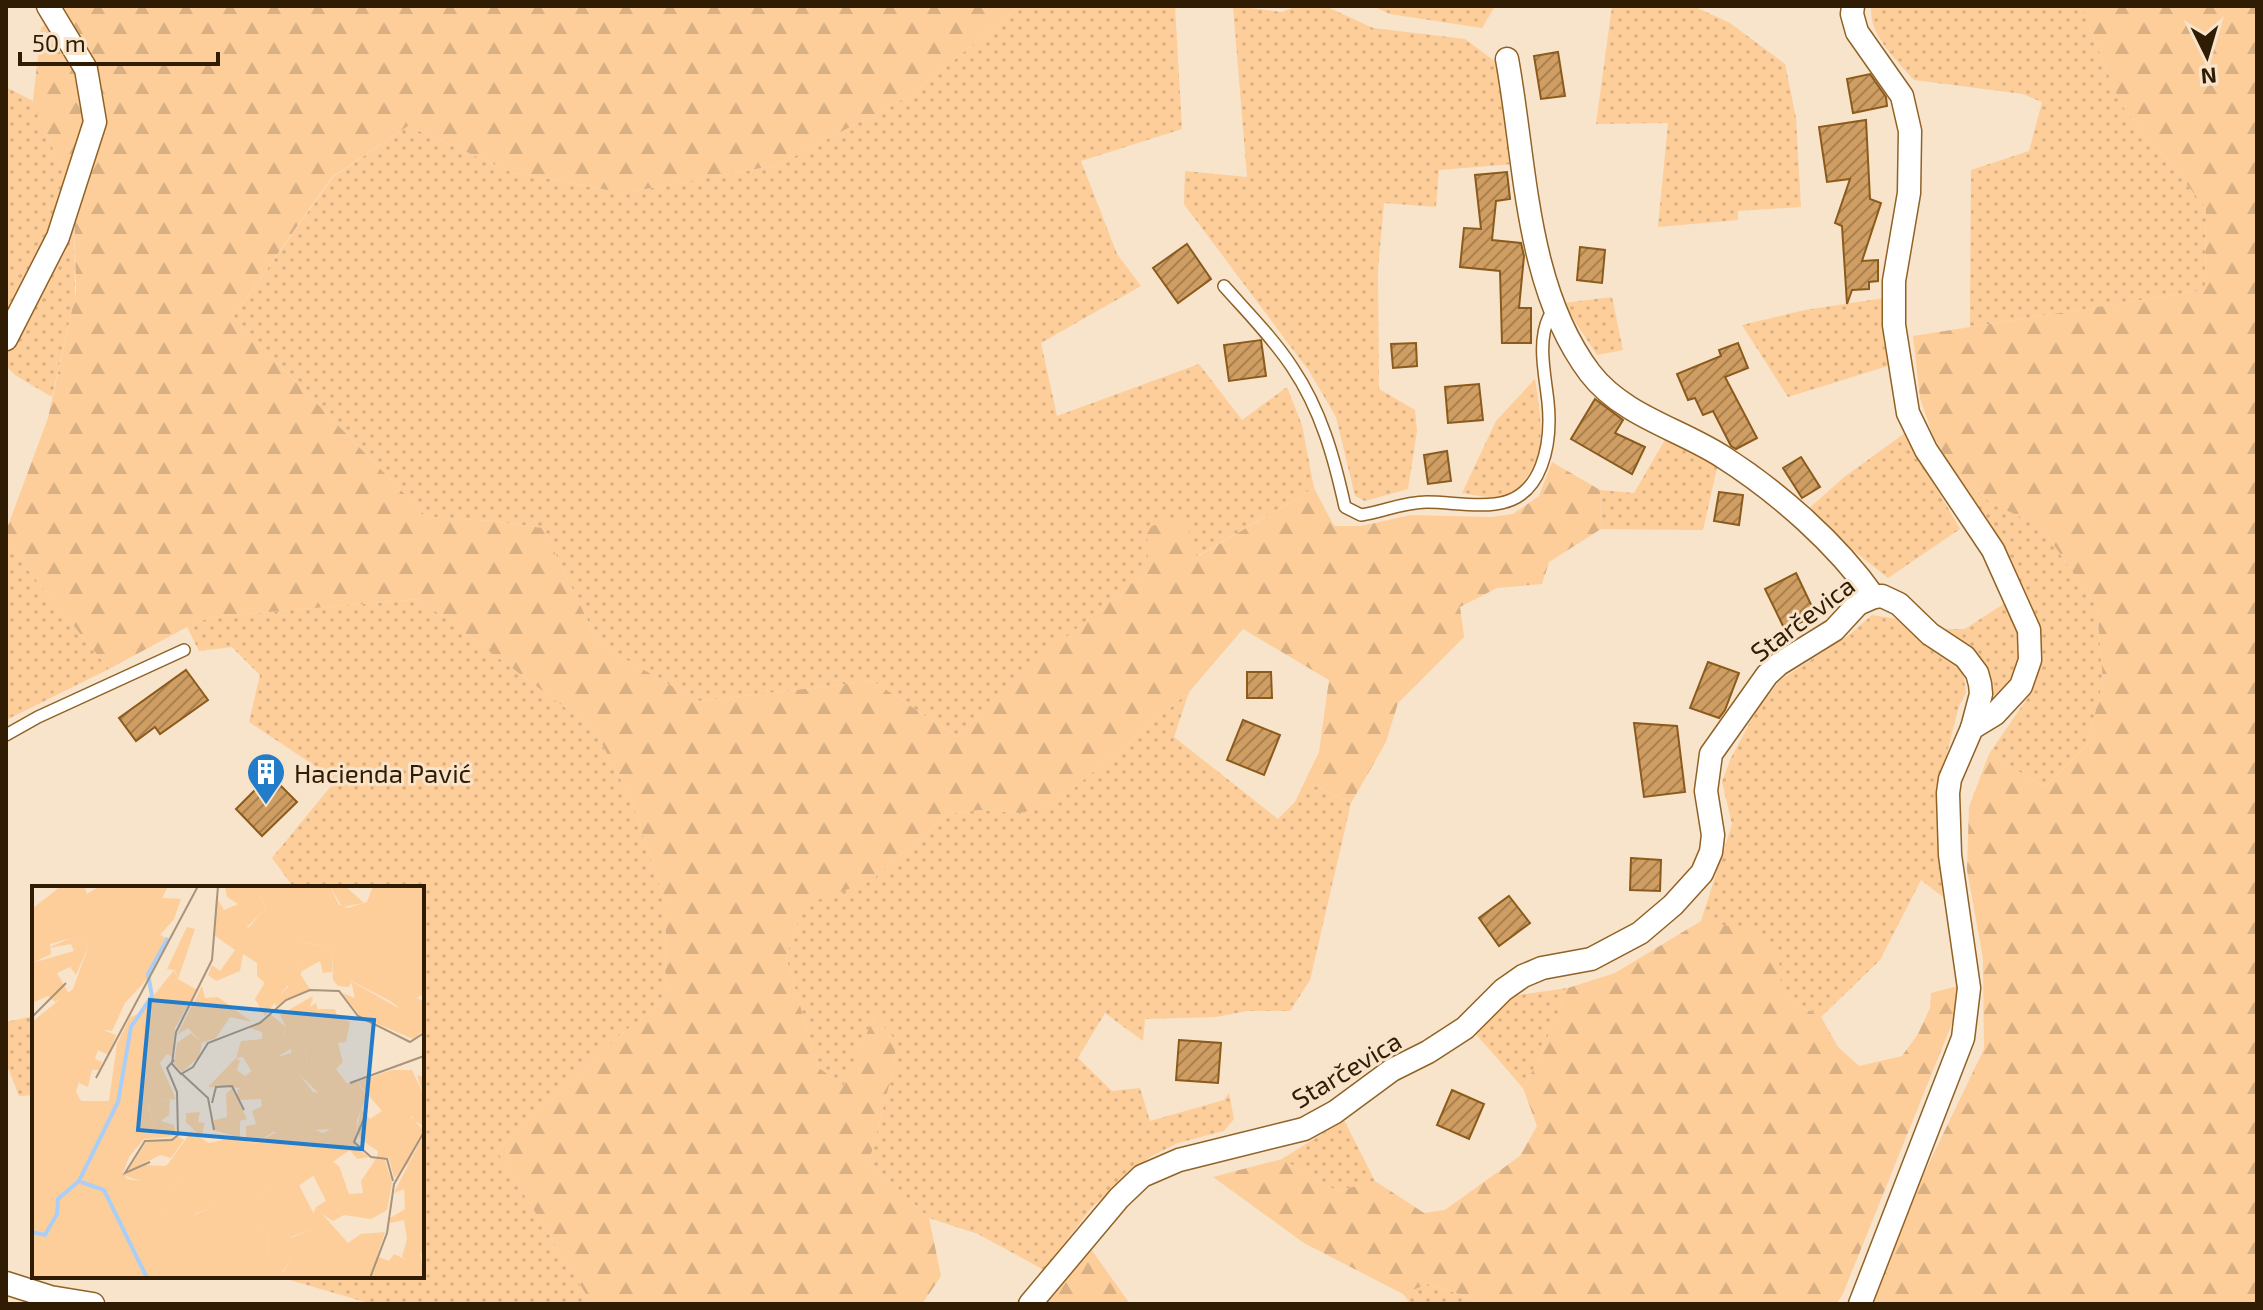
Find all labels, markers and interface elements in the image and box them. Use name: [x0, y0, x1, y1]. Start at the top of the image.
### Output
scale bar: [20, 16, 218, 66]
north arrow: [2167, 16, 2247, 96]
text: 50 m: [32, 28, 86, 57]
text: N: [2200, 63, 2218, 91]
street label: Starčevica: [1744, 569, 1860, 667]
building icon: Hacienda Pavić: [245, 751, 287, 806]
place label: Hacienda Pavić: [294, 757, 471, 788]
inset map: [32, 886, 424, 1278]
street label: Starčevica: [1286, 1024, 1406, 1114]

